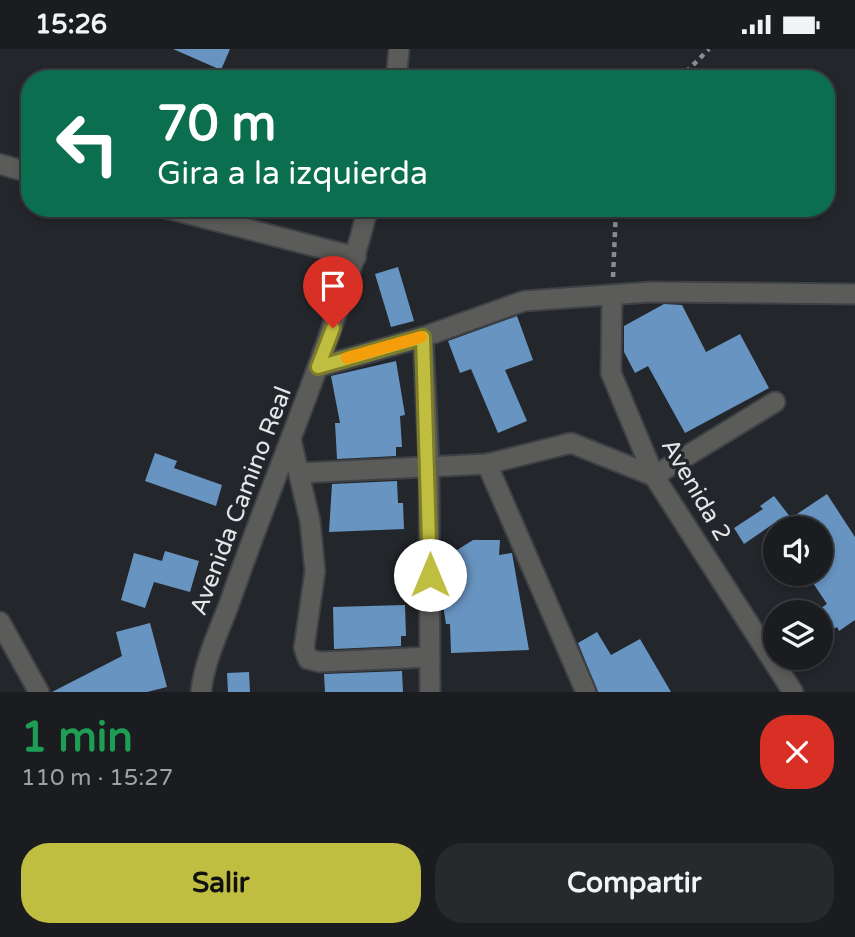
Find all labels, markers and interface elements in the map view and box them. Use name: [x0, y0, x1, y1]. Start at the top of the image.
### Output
text: 15:26: [35, 9, 107, 40]
text: 70 m: [157, 95, 276, 154]
icon: left: [42, 98, 133, 189]
text: Gira a la izquierda: [157, 155, 428, 193]
pin: [303, 256, 363, 328]
icon: arrive: [314, 267, 352, 305]
street label: Avenida Camino Real: [184, 383, 298, 619]
street label: Avenida 2: [655, 434, 737, 546]
map controls: [763, 516, 833, 670]
button: sound: [763, 516, 833, 586]
position arrow: [393, 538, 467, 612]
button: layers: [763, 600, 833, 670]
text: 1 min: [21, 712, 133, 763]
button: close: [760, 715, 834, 789]
text: 110 m · 15:27: [21, 764, 173, 792]
button: Salir: [21, 843, 421, 923]
button: Compartir: [435, 843, 834, 923]

